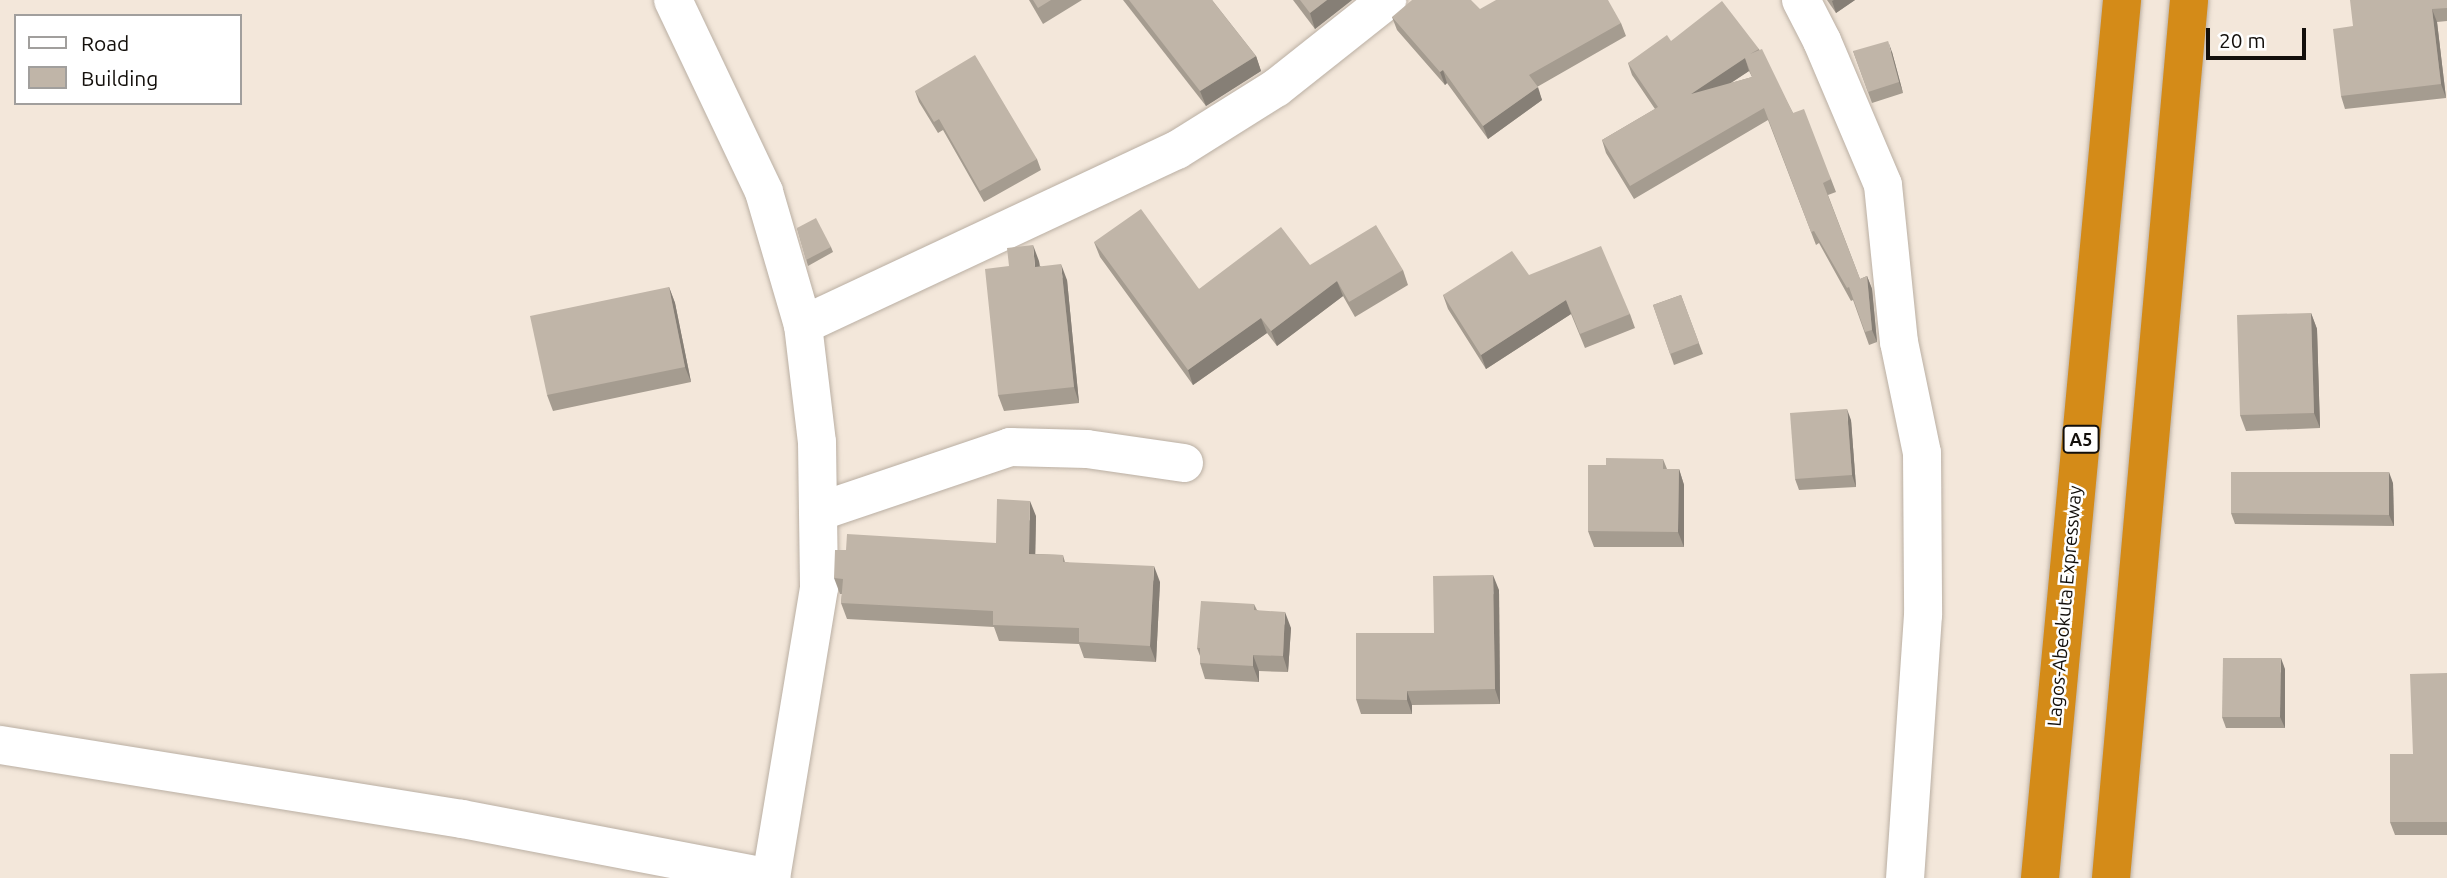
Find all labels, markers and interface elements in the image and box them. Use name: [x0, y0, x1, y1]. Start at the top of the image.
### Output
legend: [14, 14, 242, 105]
scale bar: [2209, 14, 2309, 58]
text: 20 m: [2219, 28, 2266, 52]
text: Road: [81, 31, 129, 55]
text: Building: [81, 66, 158, 90]
road number: A5: [2062, 424, 2100, 454]
street label: Lagos-Abeokuta Expressway: [2043, 485, 2087, 727]

